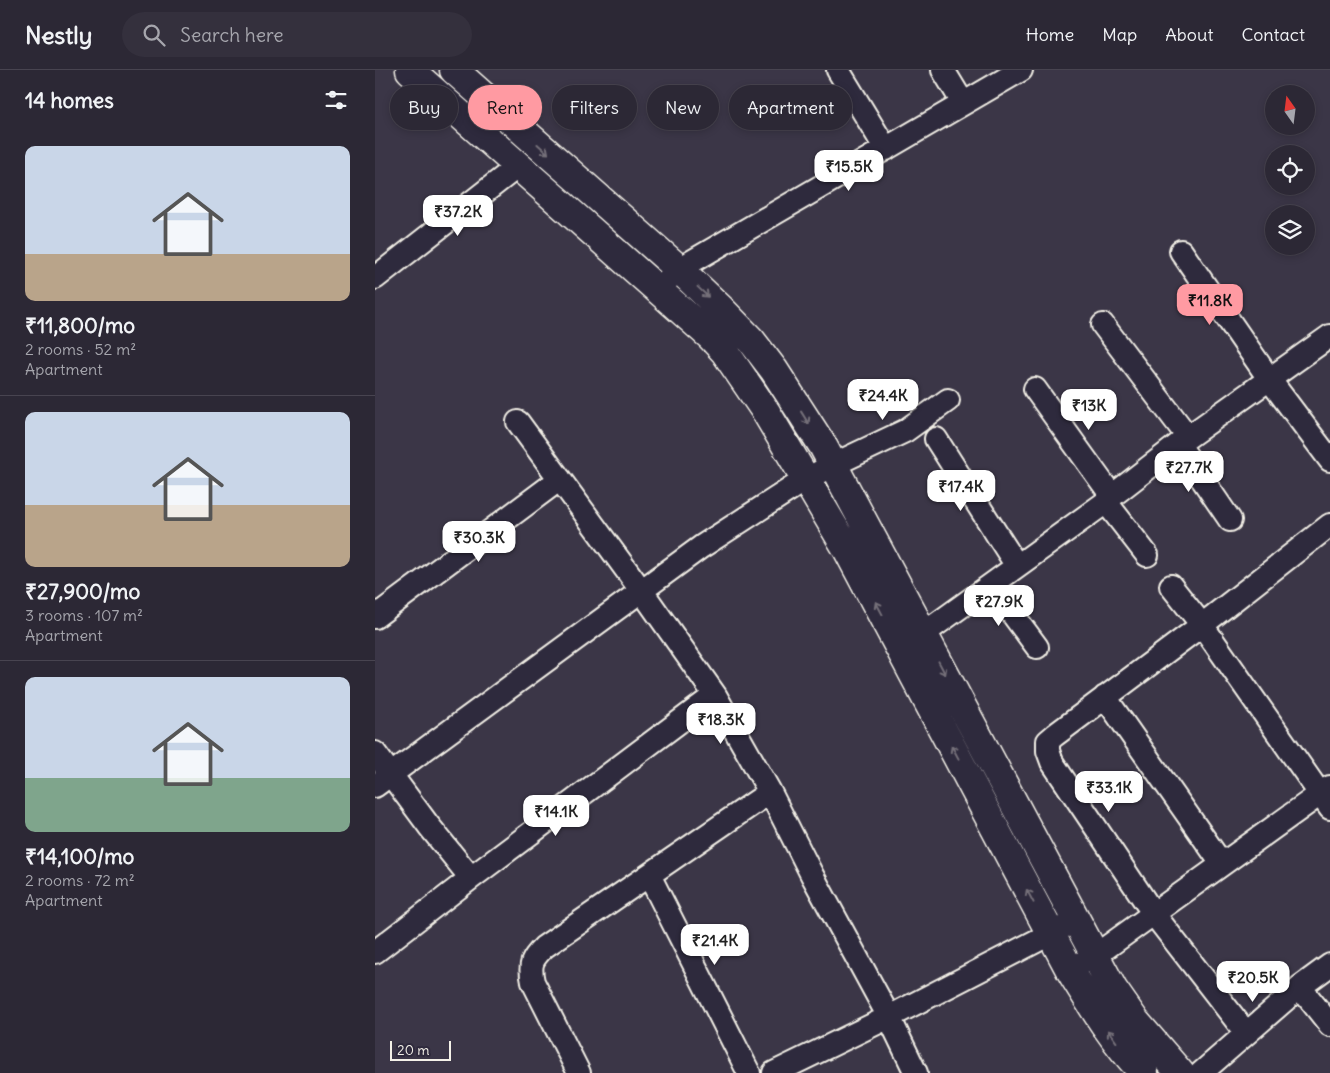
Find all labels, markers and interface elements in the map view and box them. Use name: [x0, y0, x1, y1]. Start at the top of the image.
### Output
search box: [122, 12, 472, 57]
text: Nestly: [25, 20, 92, 50]
icon: search: [140, 21, 168, 49]
text: Search here: [180, 23, 283, 47]
text: Home: [1026, 23, 1074, 46]
text: Map: [1102, 23, 1137, 46]
text: About: [1165, 23, 1213, 46]
text: Contact: [1241, 23, 1305, 46]
chip: Buy: [390, 85, 458, 130]
chip: Rent: [468, 85, 542, 130]
chip: Filters: [552, 85, 637, 130]
chip: New: [647, 85, 719, 130]
chip: Apartment: [729, 85, 852, 130]
north arrow: [1265, 85, 1315, 135]
map controls: [1265, 85, 1315, 255]
icon: filters: [322, 86, 350, 114]
text: 14 homes: [25, 87, 114, 114]
one-way arrow: [537, 143, 550, 155]
button: locate: [1265, 145, 1315, 195]
pin: ₹15.5K: [808, 150, 890, 192]
text: ₹15.5K: [825, 156, 873, 176]
icon: home: [143, 179, 233, 269]
pin: ₹37.2K: [417, 194, 499, 237]
text: ₹37.2K: [434, 201, 482, 221]
button: layers: [1265, 205, 1315, 255]
pin: ₹11.8K: [1169, 284, 1251, 326]
one-way arrow: [697, 286, 710, 298]
text: ₹11.8K: [1188, 290, 1232, 310]
text: ₹11,800/mo: [25, 312, 135, 339]
text: 2 rooms · 52 m²: [25, 339, 136, 359]
text: Apartment: [25, 359, 103, 379]
pin: ₹24.4K: [842, 378, 924, 421]
text: ₹24.4K: [858, 385, 908, 405]
pin: ₹13K: [1059, 388, 1119, 431]
text: ₹13K: [1072, 395, 1106, 415]
one-way arrow: [800, 411, 810, 425]
icon: home: [143, 444, 233, 534]
pin: ₹27.7K: [1148, 450, 1230, 493]
text: ₹27.7K: [1166, 457, 1212, 477]
pin: ₹17.4K: [920, 470, 1002, 512]
text: ₹17.4K: [938, 476, 984, 496]
pin: ₹30.3K: [438, 520, 520, 563]
text: ₹30.3K: [453, 527, 505, 547]
text: ₹27,900/mo: [25, 578, 140, 605]
pin: ₹27.9K: [958, 584, 1040, 627]
text: ₹27.9K: [975, 591, 1023, 611]
one-way arrow: [874, 601, 883, 616]
text: 3 rooms · 107 m²: [25, 605, 143, 625]
text: Apartment: [25, 625, 103, 645]
one-way arrow: [938, 660, 947, 675]
pin: ₹18.3K: [680, 702, 762, 745]
icon: home: [143, 709, 233, 799]
text: ₹18.3K: [697, 709, 745, 729]
one-way arrow: [950, 745, 959, 760]
pin: ₹33.1K: [1068, 770, 1150, 813]
text: ₹33.1K: [1086, 777, 1132, 797]
pin: ₹14.1K: [515, 794, 597, 837]
text: ₹14.1K: [534, 801, 578, 821]
text: ₹14,100/mo: [25, 843, 134, 870]
text: 2 rooms · 72 m²: [25, 870, 135, 890]
one-way arrow: [1025, 888, 1035, 903]
text: Apartment: [25, 890, 103, 910]
pin: ₹21.4K: [674, 924, 756, 966]
text: ₹21.4K: [692, 930, 738, 950]
pin: ₹20.5K: [1212, 960, 1294, 1003]
text: ₹20.5K: [1228, 967, 1278, 987]
one-way arrow: [1107, 1030, 1118, 1043]
scale bar: [390, 1038, 451, 1061]
text: 20 m: [397, 1041, 430, 1059]

